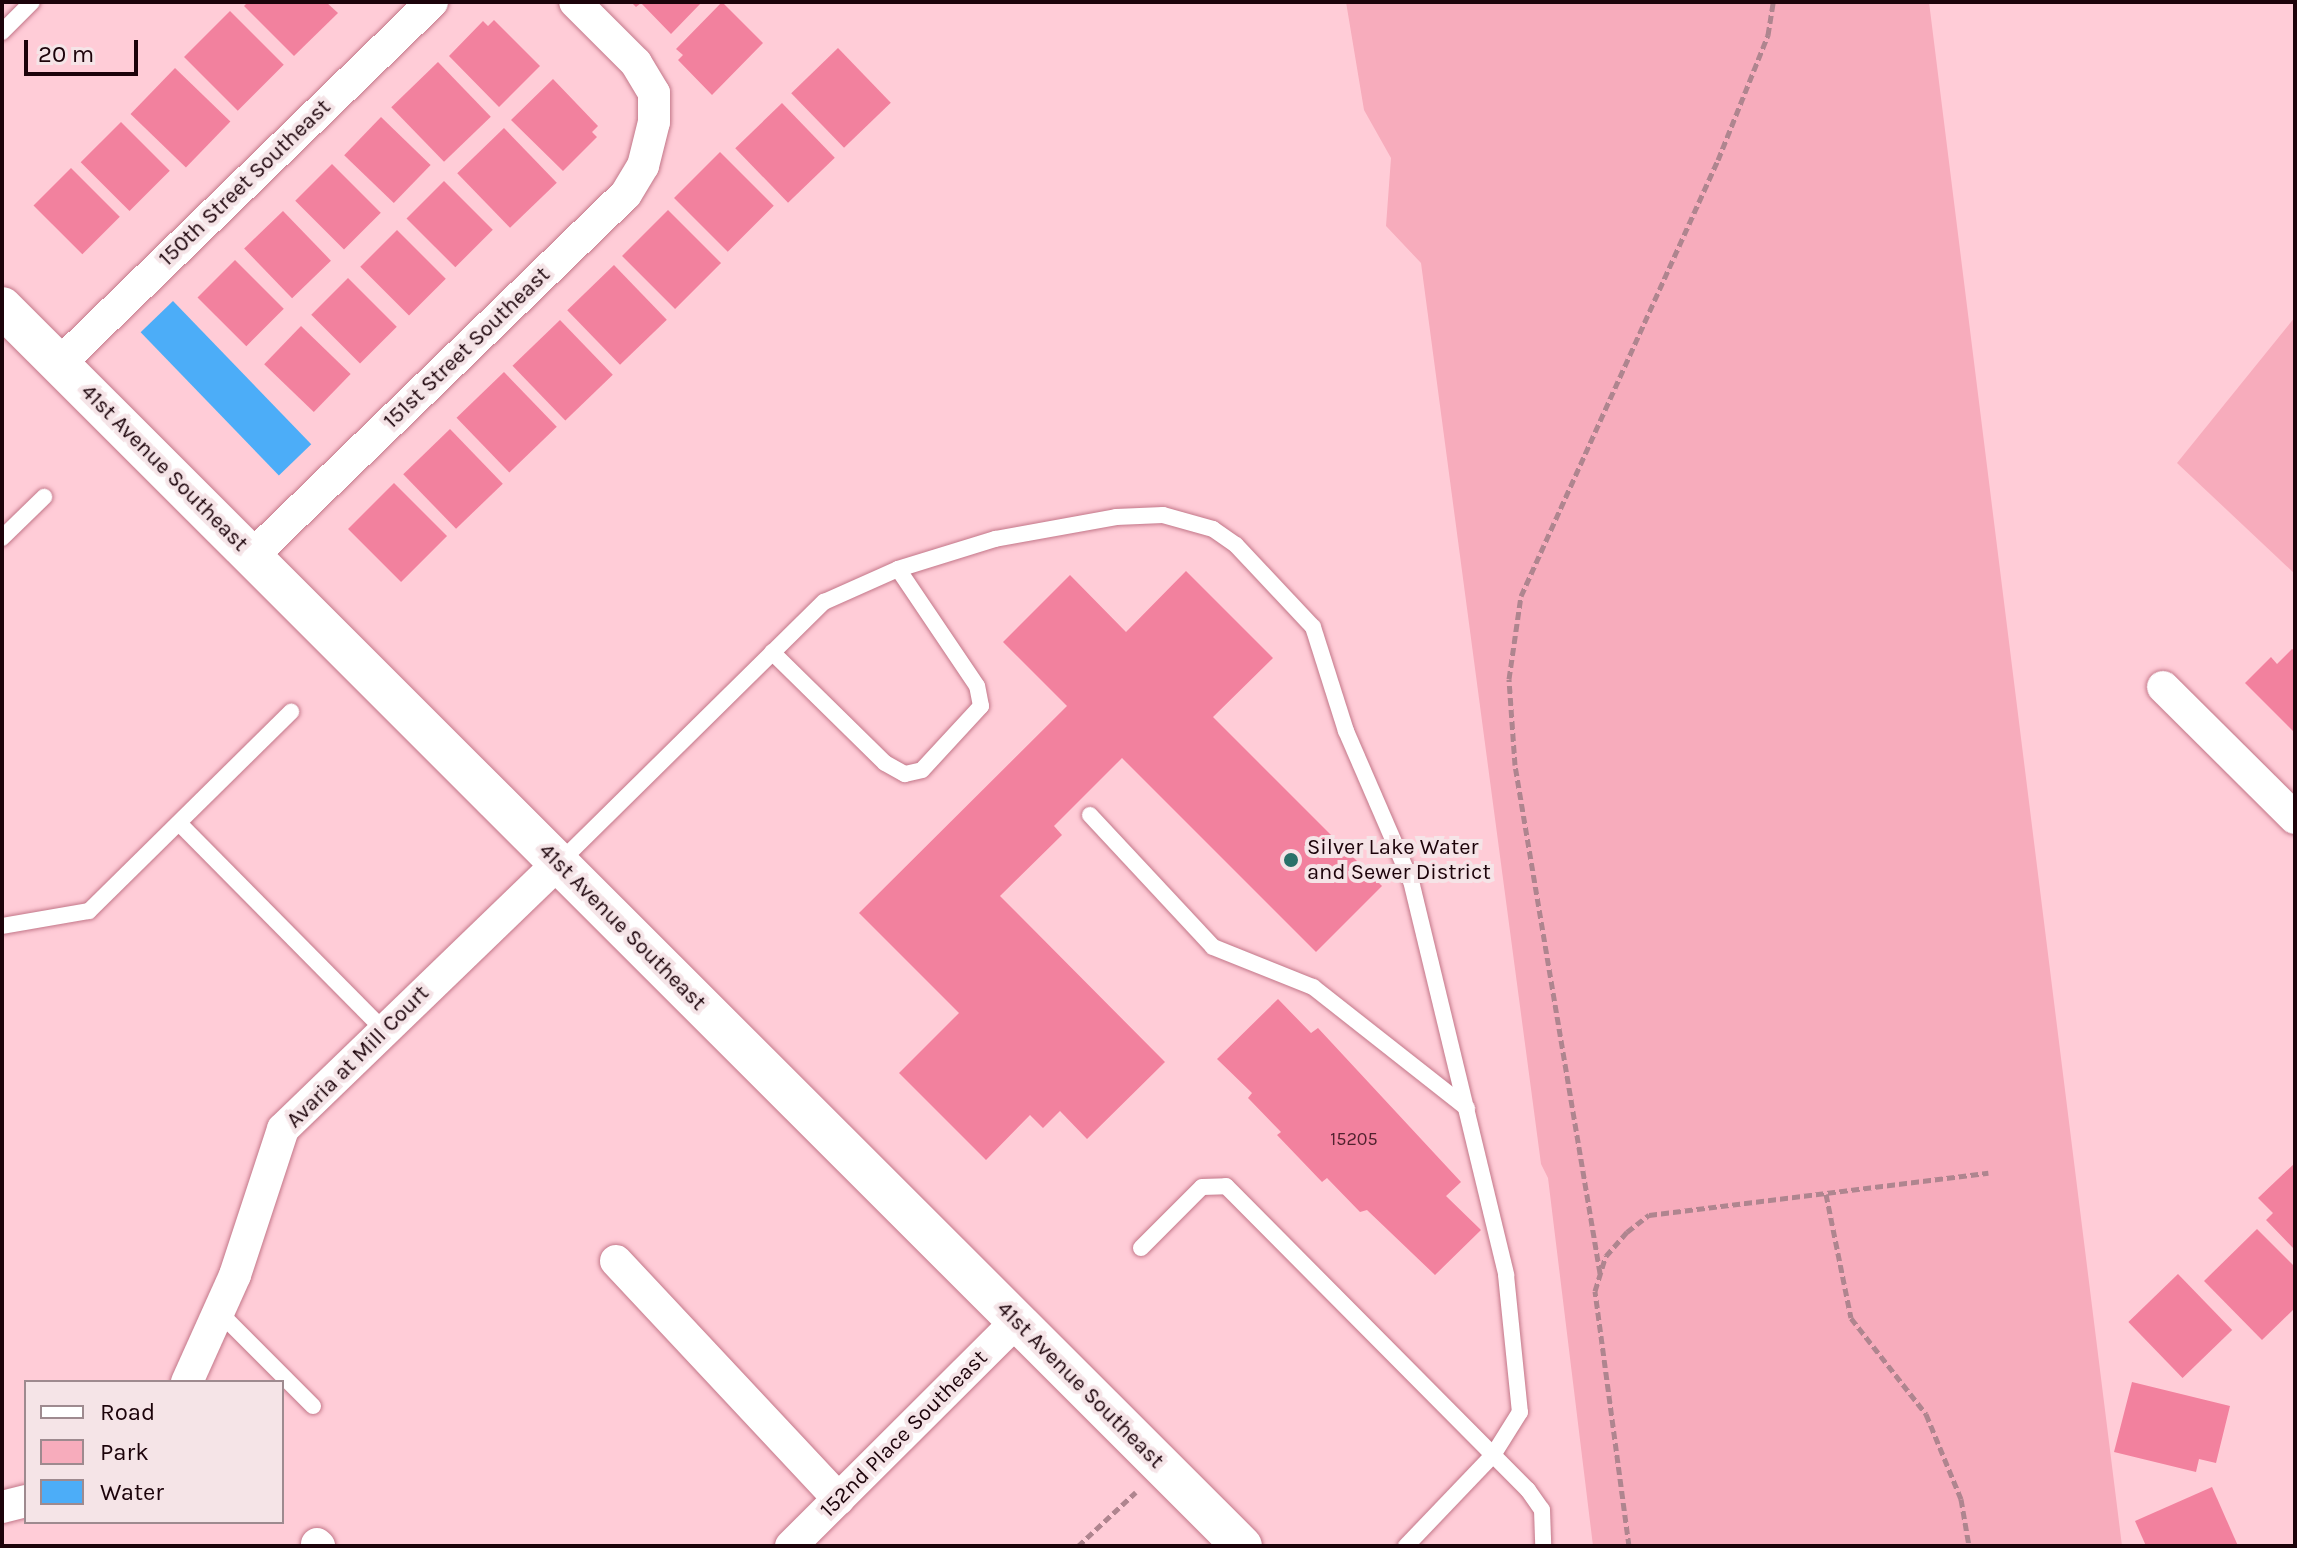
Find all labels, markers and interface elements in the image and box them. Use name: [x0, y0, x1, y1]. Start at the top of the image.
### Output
scale bar: [28, 24, 142, 74]
text: 20 m: [38, 40, 94, 68]
street label: 150th Street Southeast: [154, 94, 336, 272]
street label: 151st Street Southeast: [378, 262, 556, 434]
street label: 41st Avenue Southeast: [75, 379, 253, 557]
place label: Silver Lake Water and Sewer District: [1307, 834, 1491, 886]
street label: 41st Avenue Southeast: [533, 838, 711, 1016]
marker: Silver Lake Water and Sewer District: [1282, 851, 1300, 869]
street label: Avaria at Mill Court: [281, 980, 435, 1134]
house number: 15205: [1330, 1128, 1378, 1150]
street label: 41st Avenue Southeast: [991, 1296, 1169, 1474]
street label: 152nd Place Southeast: [815, 1345, 993, 1523]
legend: [24, 1380, 284, 1524]
text: Road: [100, 1398, 155, 1426]
text: Park: [100, 1438, 149, 1466]
text: Water: [100, 1478, 164, 1506]

